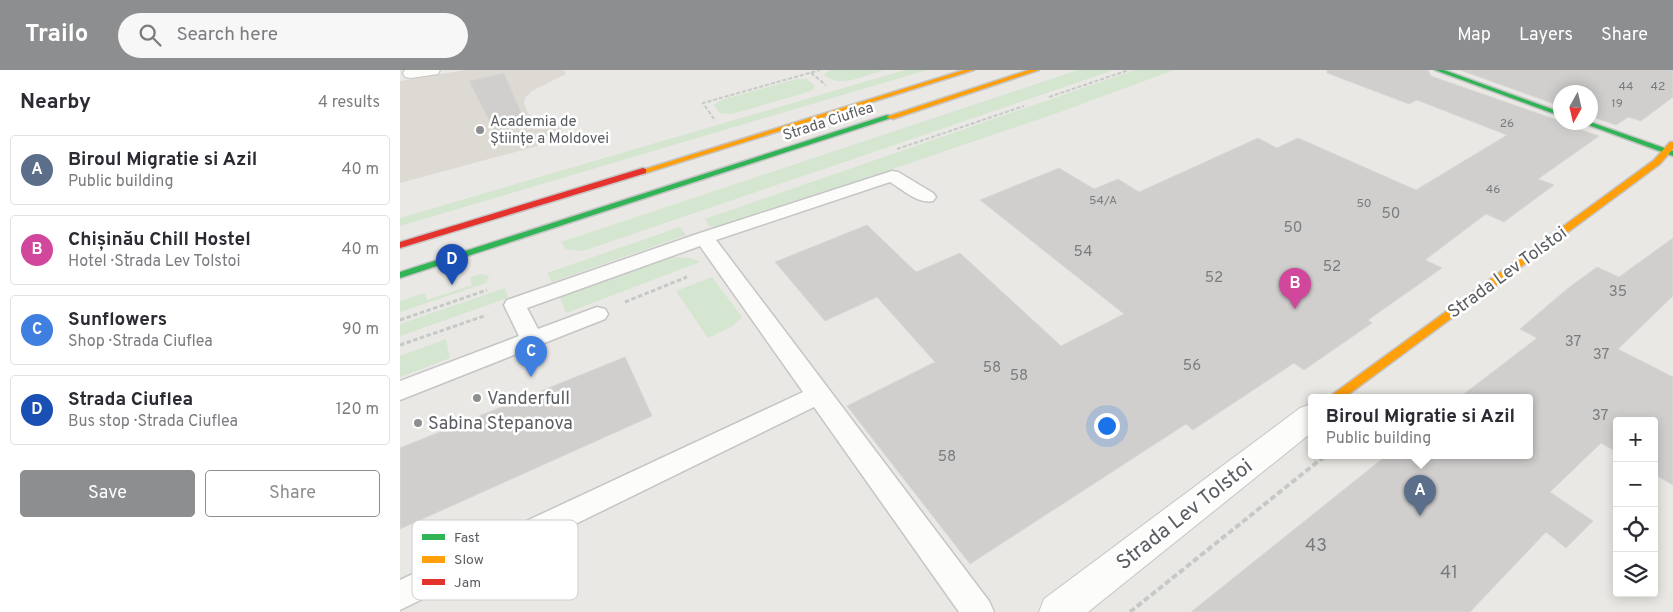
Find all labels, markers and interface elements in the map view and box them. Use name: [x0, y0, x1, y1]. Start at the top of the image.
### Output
search box: [118, 13, 468, 58]
text: Trailo: [25, 20, 88, 50]
icon: search: [136, 21, 164, 49]
text: Search here: [176, 23, 278, 47]
text: Map: [1457, 24, 1491, 47]
text: Layers: [1519, 24, 1573, 47]
text: Share: [1601, 24, 1648, 47]
house number: 44: [1619, 79, 1633, 95]
house number: 42: [1651, 79, 1665, 95]
north arrow: [1553, 85, 1598, 130]
text: Nearby: [20, 89, 91, 116]
text: 4 results: [318, 93, 380, 113]
house number: 19: [1611, 96, 1623, 112]
street label: Strada Ciuflea: [781, 99, 876, 146]
place label: Academia de Științe a Moldovei: [490, 113, 609, 149]
house number: 26: [1500, 116, 1514, 132]
marker: Academia de Științe a Moldovei: [474, 124, 486, 136]
text: Biroul Migratie si Azil: [68, 148, 257, 172]
text: A: [31, 160, 43, 180]
text: 40 m: [341, 160, 379, 180]
text: Public building: [68, 172, 173, 192]
house number: 46: [1486, 182, 1500, 198]
house number: 54/A: [1089, 193, 1117, 209]
house number: 50: [1356, 196, 1372, 212]
house number: 50: [1382, 205, 1400, 224]
house number: 50: [1284, 219, 1302, 238]
street label: Strada Lev Tolstoi: [1444, 222, 1572, 324]
text: Chișinău Chill Hostel: [68, 228, 251, 252]
text: B: [31, 240, 43, 260]
text: 40 m: [341, 240, 379, 260]
house number: 54: [1074, 243, 1092, 262]
pin: D: [436, 244, 468, 285]
text: Hotel · Strada Lev Tolstoi: [68, 252, 241, 272]
house number: 52: [1323, 258, 1341, 277]
pin: B: [1279, 268, 1311, 309]
house number: 52: [1205, 269, 1223, 288]
house number: 35: [1609, 283, 1627, 302]
text: Sunflowers: [68, 308, 167, 332]
text: C: [32, 320, 42, 340]
text: 90 m: [342, 320, 379, 340]
text: Shop · Strada Ciuflea: [68, 332, 213, 352]
house number: 37: [1565, 333, 1582, 352]
pin: C: [515, 336, 547, 377]
house number: 37: [1593, 346, 1610, 365]
house number: 56: [1183, 357, 1201, 376]
house number: 58: [983, 359, 1001, 378]
house number: 58: [1010, 367, 1028, 386]
text: Strada Ciuflea: [68, 388, 193, 412]
place label: Vanderfull: [487, 388, 570, 411]
marker: Vanderfull: [471, 392, 483, 404]
popup: [1308, 394, 1533, 459]
text: D: [31, 400, 43, 420]
text: 120 m: [336, 400, 379, 420]
text: Biroul Migratie si Azil: [1326, 405, 1515, 429]
house number: 37: [1592, 407, 1609, 426]
text: Bus stop · Strada Ciuflea: [68, 412, 238, 432]
place label: Sabina Stepanova: [428, 413, 573, 436]
your location: [1094, 413, 1120, 439]
marker: Sabina Stepanova: [412, 417, 424, 429]
map controls: [1613, 417, 1658, 597]
button: +: [1613, 417, 1658, 462]
text: Public building: [1326, 429, 1431, 449]
house number: 58: [938, 448, 956, 467]
street label: Strada Lev Tolstoi: [1111, 453, 1259, 577]
button: −: [1613, 462, 1658, 507]
button: Save: [20, 470, 195, 517]
button: Share: [205, 470, 380, 517]
pin: A: [1404, 475, 1436, 516]
button: locate: [1613, 507, 1658, 552]
legend: [412, 520, 578, 600]
text: Fast: [454, 530, 480, 547]
house number: 43: [1305, 535, 1327, 558]
text: Slow: [454, 552, 484, 569]
button: layers: [1613, 552, 1658, 597]
house number: 41: [1440, 562, 1458, 585]
text: Jam: [454, 575, 481, 592]

